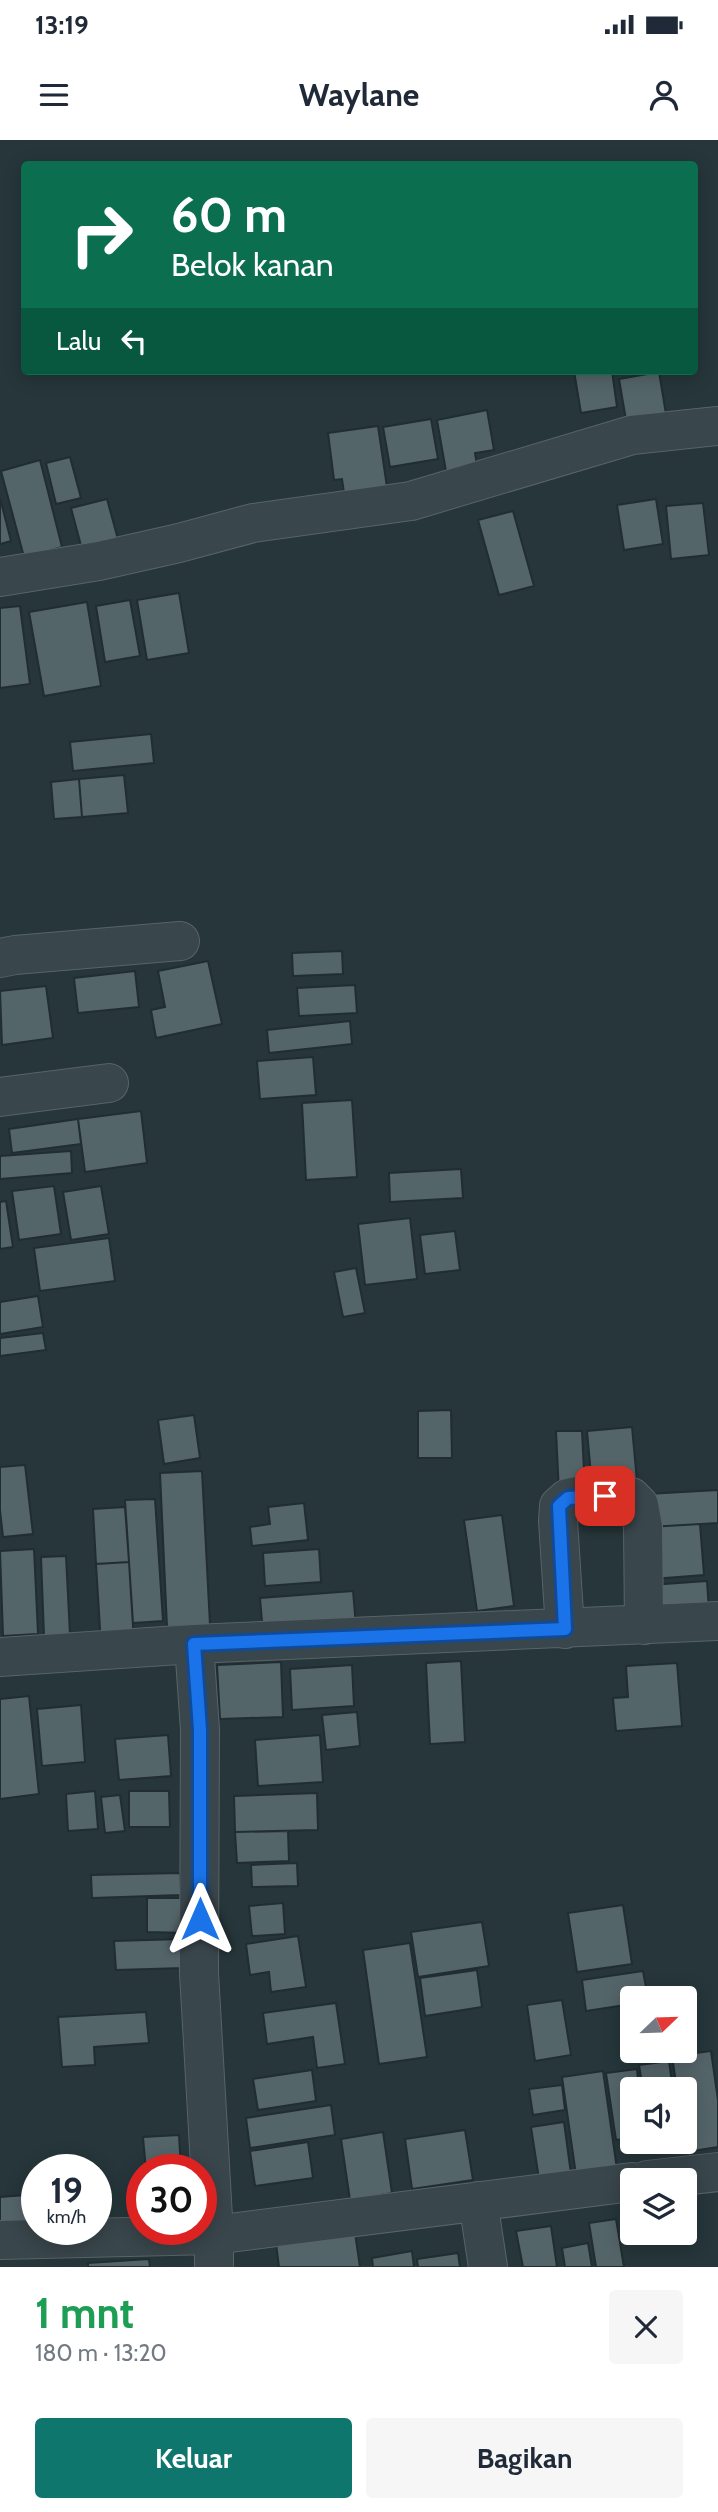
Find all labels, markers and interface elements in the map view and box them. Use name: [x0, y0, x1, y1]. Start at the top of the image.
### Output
text: 13:19: [35, 9, 89, 41]
text: Waylane: [299, 75, 419, 114]
icon: menu: [35, 76, 73, 114]
icon: person: [645, 76, 683, 114]
text: 60 m: [171, 185, 287, 244]
icon: right: [56, 189, 147, 280]
text: Belok kanan: [171, 245, 334, 284]
icon: left: [115, 322, 153, 360]
text: Lalu: [56, 325, 101, 357]
pin: [575, 1466, 635, 1526]
icon: arrive: [586, 1477, 624, 1515]
position arrow: [163, 1882, 237, 1956]
north arrow: [620, 1986, 696, 2063]
map controls: [620, 1986, 697, 2245]
button: sound: [620, 2077, 697, 2154]
speed limit sign: 30: [126, 2154, 217, 2245]
button: layers: [620, 2168, 697, 2245]
text: 19: [50, 2169, 83, 2212]
text: km/h: [47, 2206, 86, 2228]
text: 1 mnt: [35, 2287, 134, 2339]
button: close: [609, 2290, 683, 2364]
text: 180 m · 13:20: [35, 2339, 167, 2367]
button: Keluar: [35, 2418, 352, 2498]
button: Bagikan: [366, 2418, 683, 2498]

